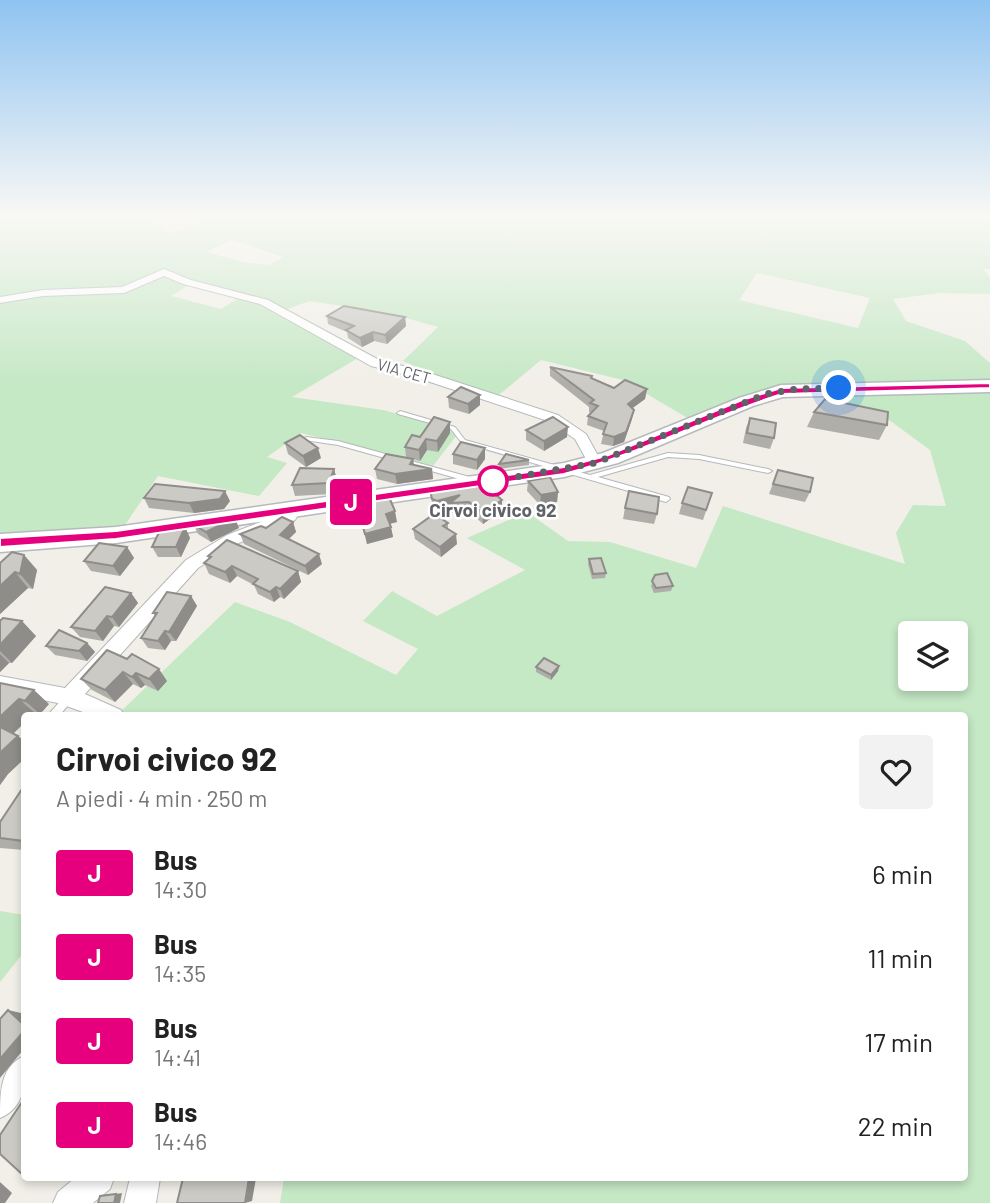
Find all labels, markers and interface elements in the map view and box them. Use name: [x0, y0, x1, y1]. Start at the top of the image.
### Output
street label: VIA CET: [375, 354, 433, 387]
your location: [821, 370, 856, 405]
marker: Cirvoi civico 92: [478, 466, 508, 496]
line badge: J: [328, 479, 374, 525]
text: J: [344, 487, 358, 516]
place label: Cirvoi civico 92: [429, 498, 557, 521]
map controls: [898, 621, 968, 691]
button: layers: [898, 621, 968, 691]
button: heart: [859, 735, 933, 809]
text: Cirvoi civico 92: [56, 738, 277, 778]
text: A piedi · 4 min · 250 m: [56, 784, 267, 812]
text: Bus: [154, 844, 197, 875]
text: J: [88, 858, 102, 887]
text: 6 min: [872, 858, 933, 889]
text: 14:30: [154, 875, 207, 903]
text: Bus: [154, 928, 197, 959]
text: J: [88, 942, 102, 971]
text: 11 min: [867, 942, 933, 973]
text: 14:35: [154, 959, 206, 987]
text: Bus: [154, 1012, 197, 1043]
text: J: [88, 1026, 102, 1055]
text: 17 min: [864, 1026, 933, 1057]
text: 14:41: [154, 1043, 201, 1071]
text: Bus: [154, 1096, 197, 1127]
text: J: [88, 1110, 102, 1139]
text: 22 min: [858, 1110, 933, 1141]
text: 14:46: [154, 1127, 207, 1155]

